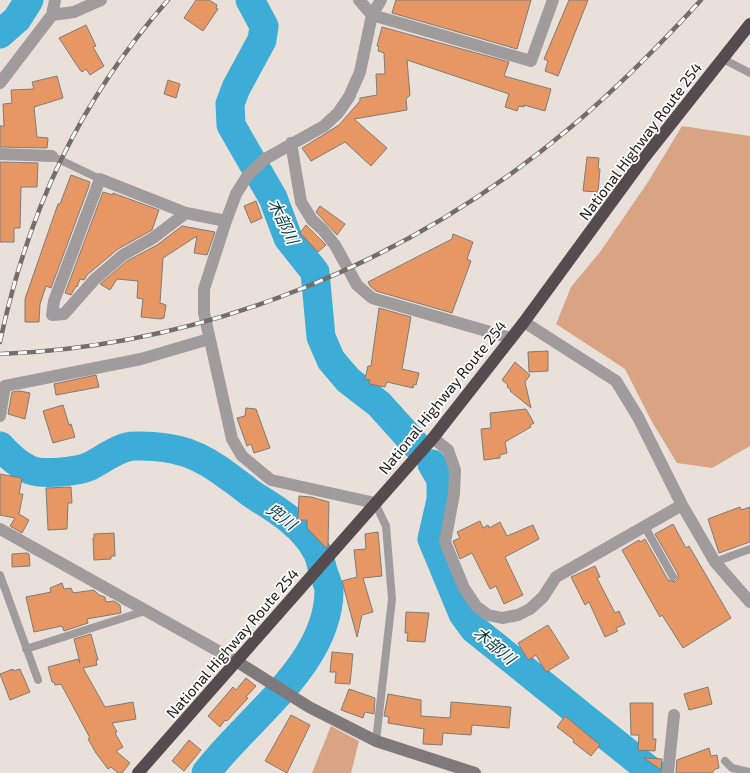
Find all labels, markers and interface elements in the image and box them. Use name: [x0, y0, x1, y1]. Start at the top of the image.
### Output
street label: National Highway Route 254: [575, 59, 705, 223]
water label: 木部川: [265, 195, 304, 249]
street label: National Highway Route 254: [374, 317, 510, 477]
water label: 兜川: [263, 499, 302, 534]
street label: National Highway Route 254: [162, 564, 302, 722]
water label: 木部川: [471, 622, 521, 669]

